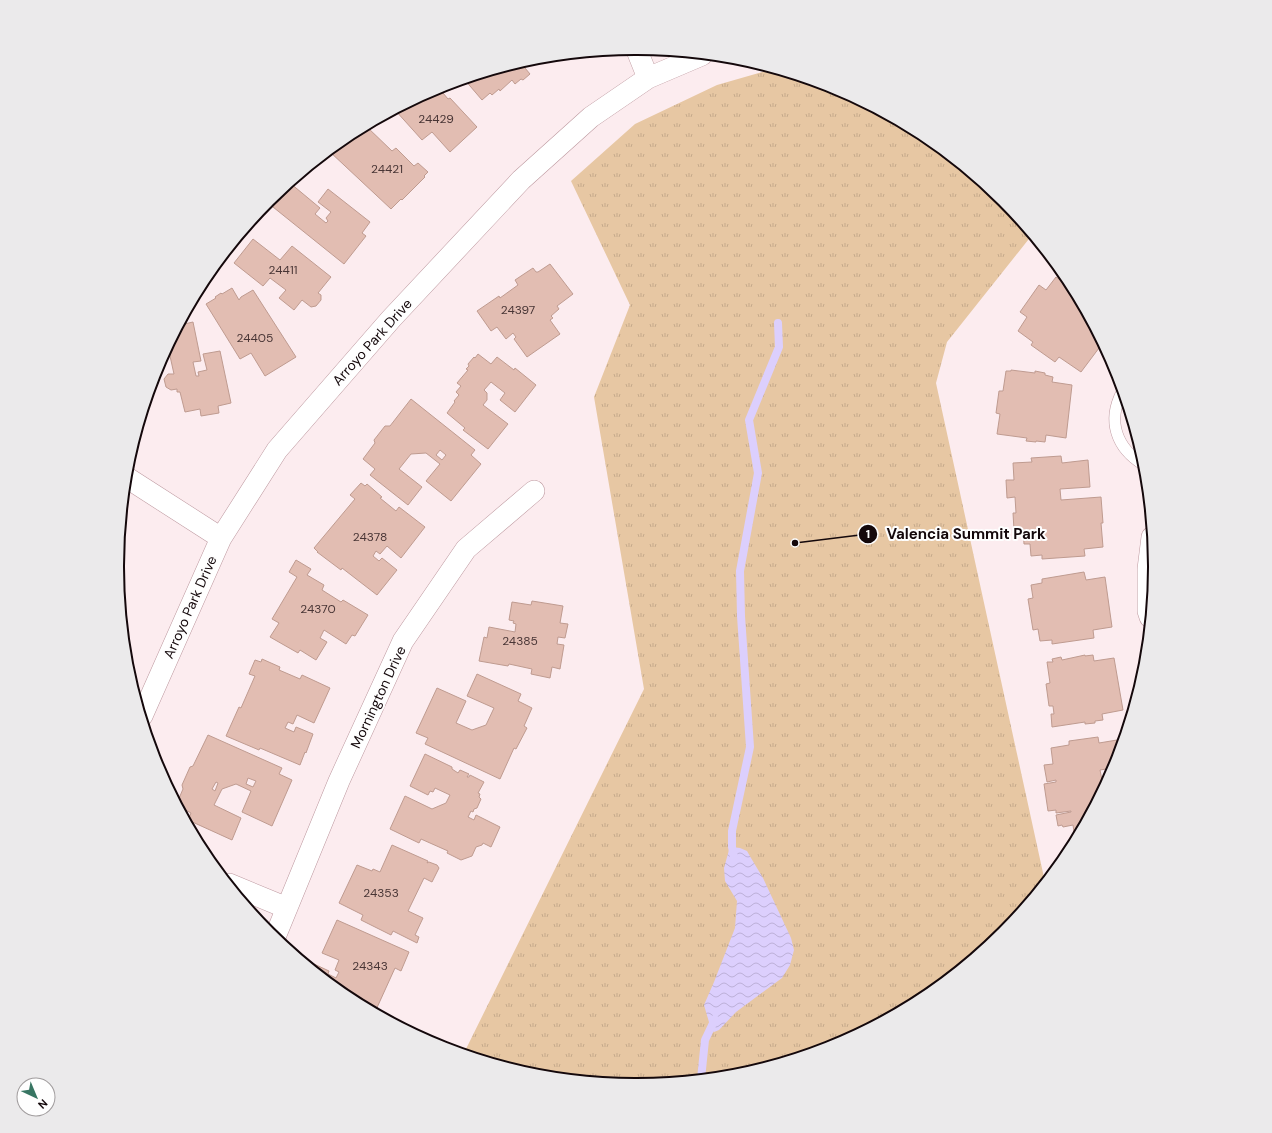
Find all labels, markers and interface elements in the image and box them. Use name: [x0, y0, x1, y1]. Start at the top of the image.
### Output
house number: 24429: [418, 111, 454, 127]
house number: 24421: [371, 161, 403, 177]
house number: 24411: [269, 262, 297, 278]
street label: Arroyo Park Drive: [328, 295, 416, 389]
house number: 24397: [501, 302, 535, 318]
house number: 24405: [237, 330, 273, 346]
callout: Valencia Summit Park: [858, 520, 1053, 547]
text: Valencia Summit Park: [886, 524, 1046, 544]
text: 1: [866, 526, 870, 542]
house number: 24378: [353, 529, 387, 545]
street label: Arroyo Park Drive: [159, 553, 221, 661]
house number: 24370: [300, 601, 336, 617]
house number: 24385: [502, 633, 538, 649]
street label: Mornington Drive: [346, 643, 410, 751]
house number: 24353: [363, 885, 399, 901]
house number: 24343: [352, 958, 388, 974]
north arrow: [16, 1077, 56, 1117]
text: N: [35, 1096, 51, 1112]

